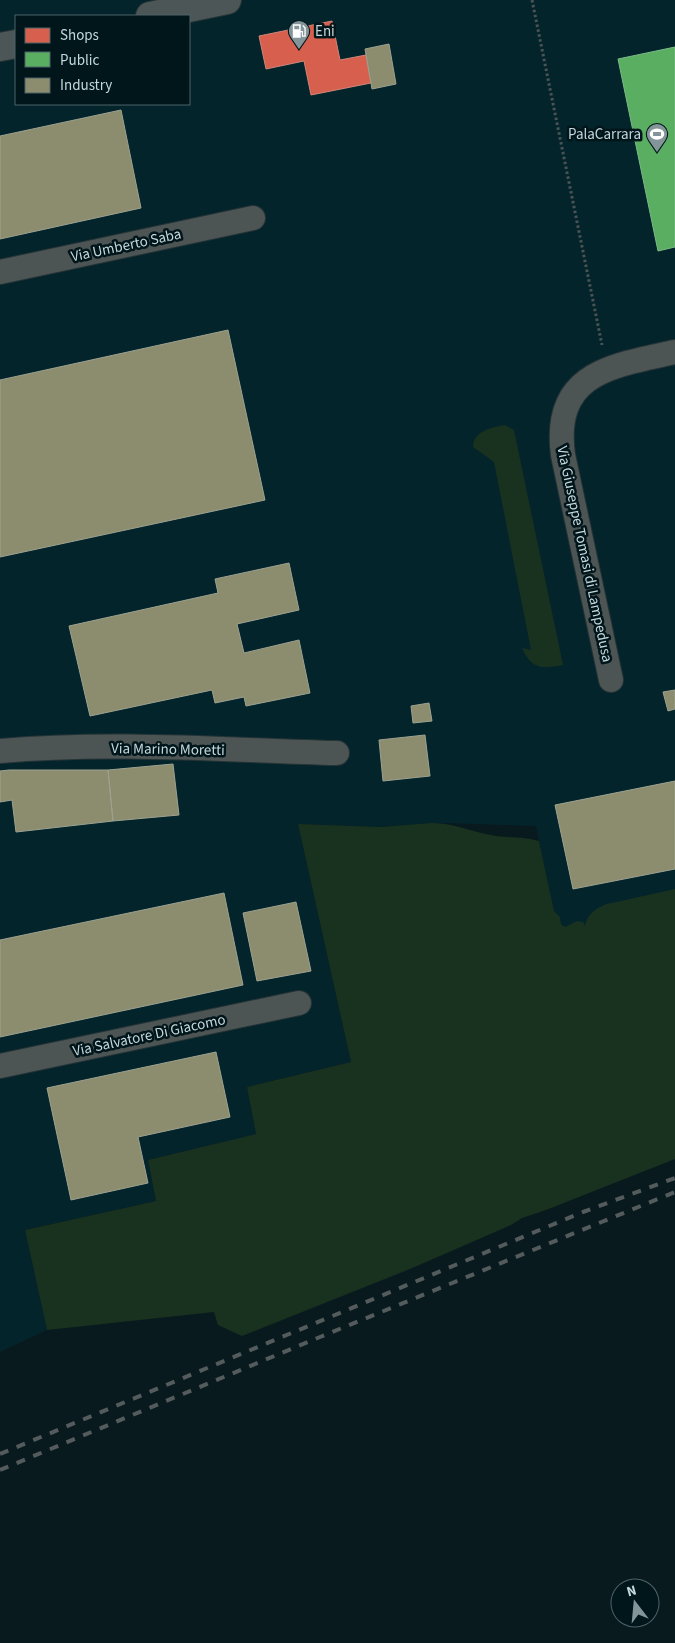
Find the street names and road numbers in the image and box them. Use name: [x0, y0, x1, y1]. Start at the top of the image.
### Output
street label: Via Umberto Saba: [69, 224, 183, 267]
street label: Via Giuseppe Tomasi di Lampedusa: [551, 444, 618, 664]
street label: Via Marino Moretti: [111, 738, 225, 761]
street label: Via Salvatore Di Giacomo: [71, 1009, 227, 1062]

